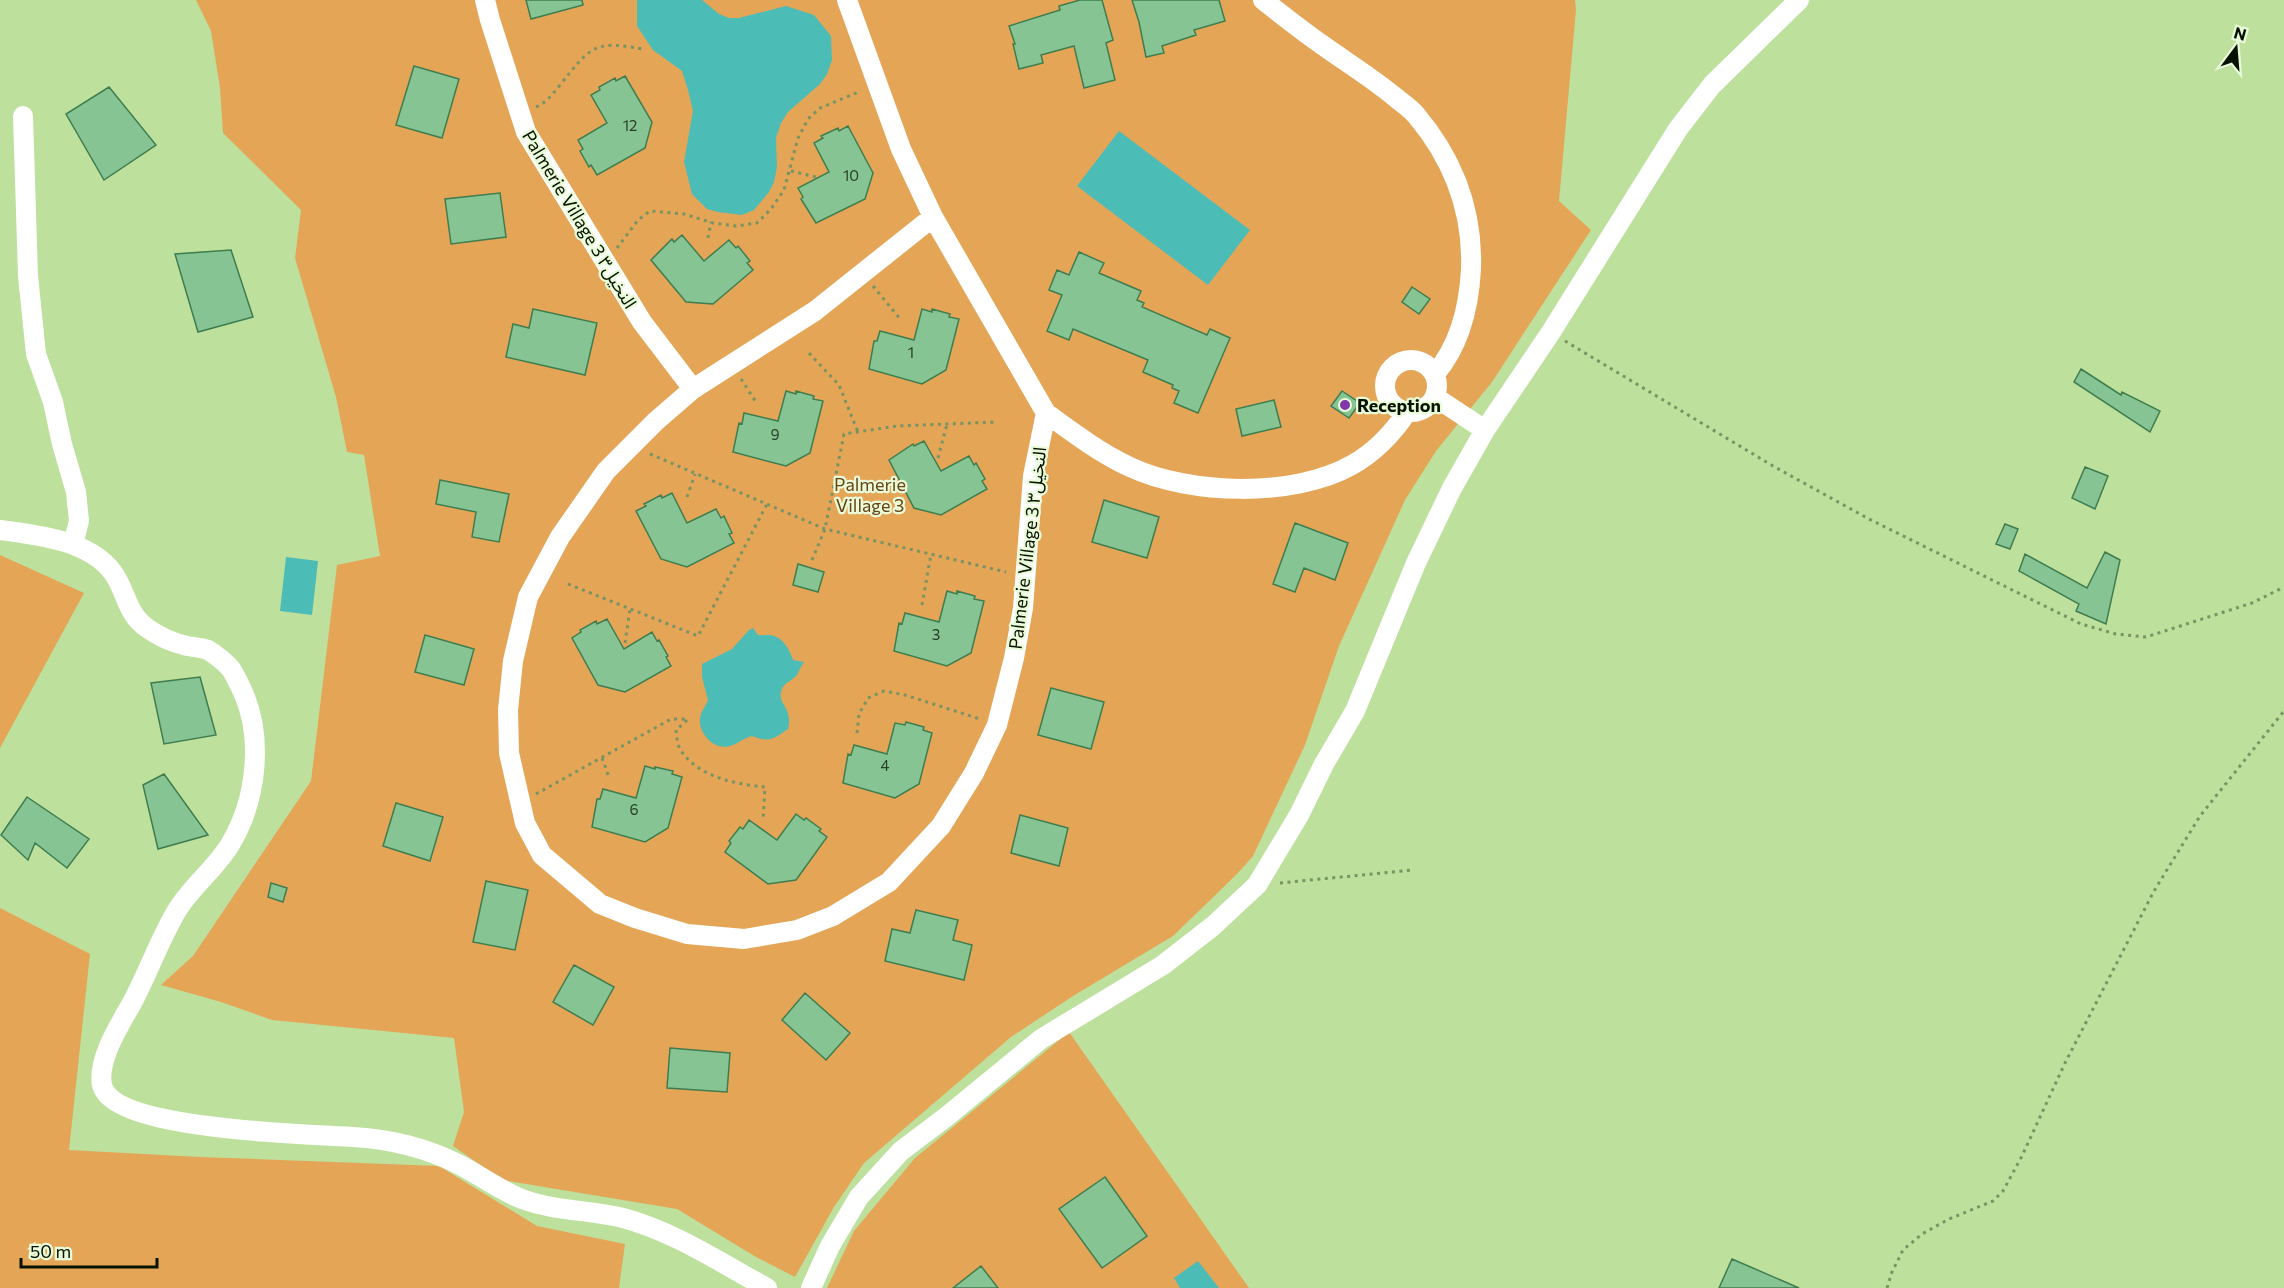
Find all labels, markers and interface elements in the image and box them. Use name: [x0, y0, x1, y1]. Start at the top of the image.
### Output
north arrow: [2206, 18, 2266, 78]
text: N: [2232, 22, 2249, 44]
house number: 12: [623, 116, 637, 134]
street label: Palmerie Village 3 النخيل٣: [517, 126, 642, 313]
house number: 10: [843, 166, 859, 184]
house number: 1: [908, 343, 914, 361]
place label: Reception: [1357, 394, 1441, 416]
marker: Reception: [1338, 398, 1352, 412]
house number: 9: [770, 425, 780, 443]
street label: Palmerie Village 3 النخيل٣: [1004, 446, 1051, 651]
park label: Palmerie Village 3: [834, 473, 906, 516]
house number: 3: [932, 625, 940, 643]
house number: 4: [881, 756, 890, 774]
house number: 6: [629, 800, 639, 818]
scale bar: [21, 1231, 158, 1269]
text: 50 m: [30, 1240, 71, 1262]

